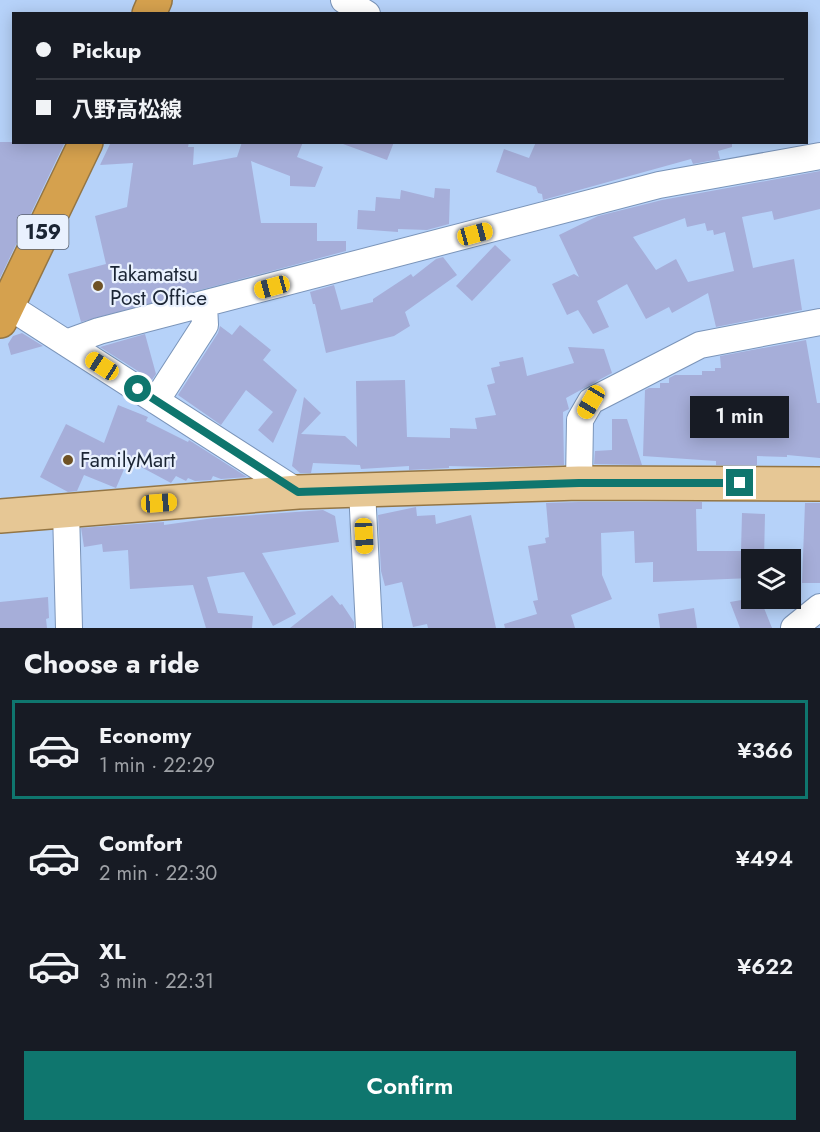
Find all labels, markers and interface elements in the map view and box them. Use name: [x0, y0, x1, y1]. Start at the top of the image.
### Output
text: Pickup: [72, 34, 141, 66]
text: 八野高松線: [72, 93, 182, 125]
road number: 159: [18, 215, 68, 249]
car: [455, 221, 495, 247]
place label: Takamatsu Post Office: [110, 259, 207, 313]
car: [252, 274, 292, 300]
marker: Takamatsu Post Office: [91, 279, 105, 293]
car: [82, 349, 122, 383]
route start: [124, 375, 151, 402]
car: [574, 382, 608, 422]
callout: 1 min: [690, 396, 789, 438]
text: 1 min: [715, 402, 764, 431]
place label: FamilyMart: [80, 445, 175, 475]
marker: FamilyMart: [61, 453, 75, 467]
route end: [726, 469, 753, 496]
car: [140, 493, 178, 513]
car: [354, 518, 374, 554]
map controls: [741, 549, 801, 609]
button: layers: [741, 549, 801, 609]
text: Choose a ride: [24, 644, 199, 683]
text: Economy: [99, 719, 191, 751]
icon: car: [27, 723, 81, 777]
text: ¥366: [738, 734, 793, 766]
text: 1 min · 22:29: [99, 751, 215, 780]
text: Comfort: [99, 827, 182, 859]
icon: car: [27, 831, 81, 885]
text: ¥494: [736, 842, 793, 874]
text: 2 min · 22:30: [99, 859, 217, 888]
text: XL: [99, 935, 126, 967]
icon: car: [27, 939, 81, 993]
text: ¥622: [737, 950, 793, 982]
text: 3 min · 22:31: [99, 967, 214, 996]
button: Confirm: [24, 1051, 796, 1120]

